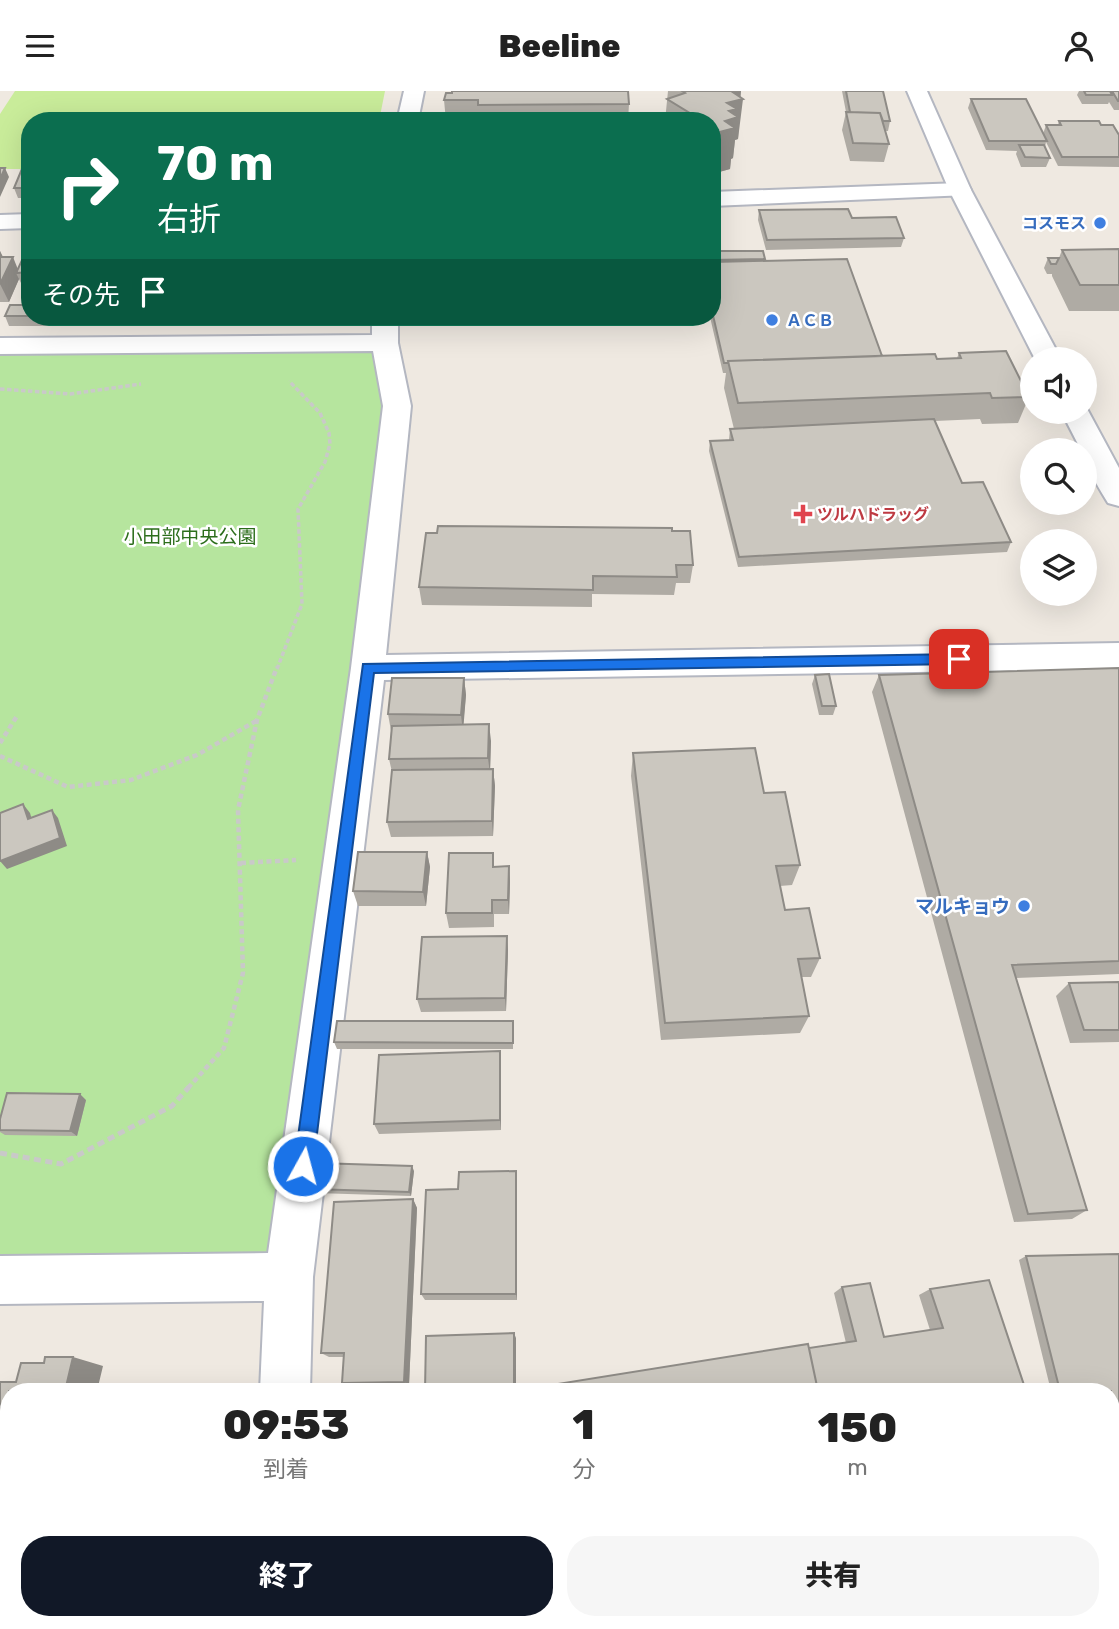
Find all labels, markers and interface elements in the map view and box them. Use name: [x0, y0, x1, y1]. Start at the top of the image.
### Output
icon: menu: [21, 27, 59, 65]
text: Beeline: [498, 27, 621, 65]
icon: person: [1060, 27, 1098, 65]
text: 70 m: [157, 134, 274, 192]
icon: right: [42, 140, 133, 231]
text: 右折: [157, 200, 221, 238]
place label: コスモス: [1022, 214, 1086, 233]
marker: コスモス: [1092, 215, 1108, 231]
icon: arrive: [134, 273, 172, 311]
text: その先: [42, 280, 120, 311]
place label: ＡＣＢ: [786, 311, 834, 330]
marker: ＡＣＢ: [764, 312, 780, 328]
map controls: [1020, 347, 1097, 606]
button: sound: [1020, 347, 1097, 424]
button: search: [1020, 438, 1097, 515]
place label: ツルハドラッグ: [817, 505, 929, 524]
marker: ツルハドラッグ: [795, 506, 811, 522]
park label: 小田部中央公園: [123, 525, 257, 548]
button: layers: [1020, 529, 1097, 606]
pin: [929, 629, 989, 689]
icon: arrive: [940, 640, 978, 678]
place label: マルキョウ: [915, 895, 1010, 918]
marker: マルキョウ: [1016, 898, 1032, 914]
position arrow: [266, 1129, 340, 1203]
text: 09:53: [223, 1400, 349, 1450]
text: 1: [573, 1400, 595, 1450]
text: 150: [818, 1403, 897, 1453]
text: m: [847, 1453, 868, 1481]
text: 到着: [263, 1455, 309, 1483]
text: 分: [572, 1455, 595, 1483]
button: 終了: [21, 1536, 553, 1616]
button: 共有: [567, 1536, 1099, 1616]

